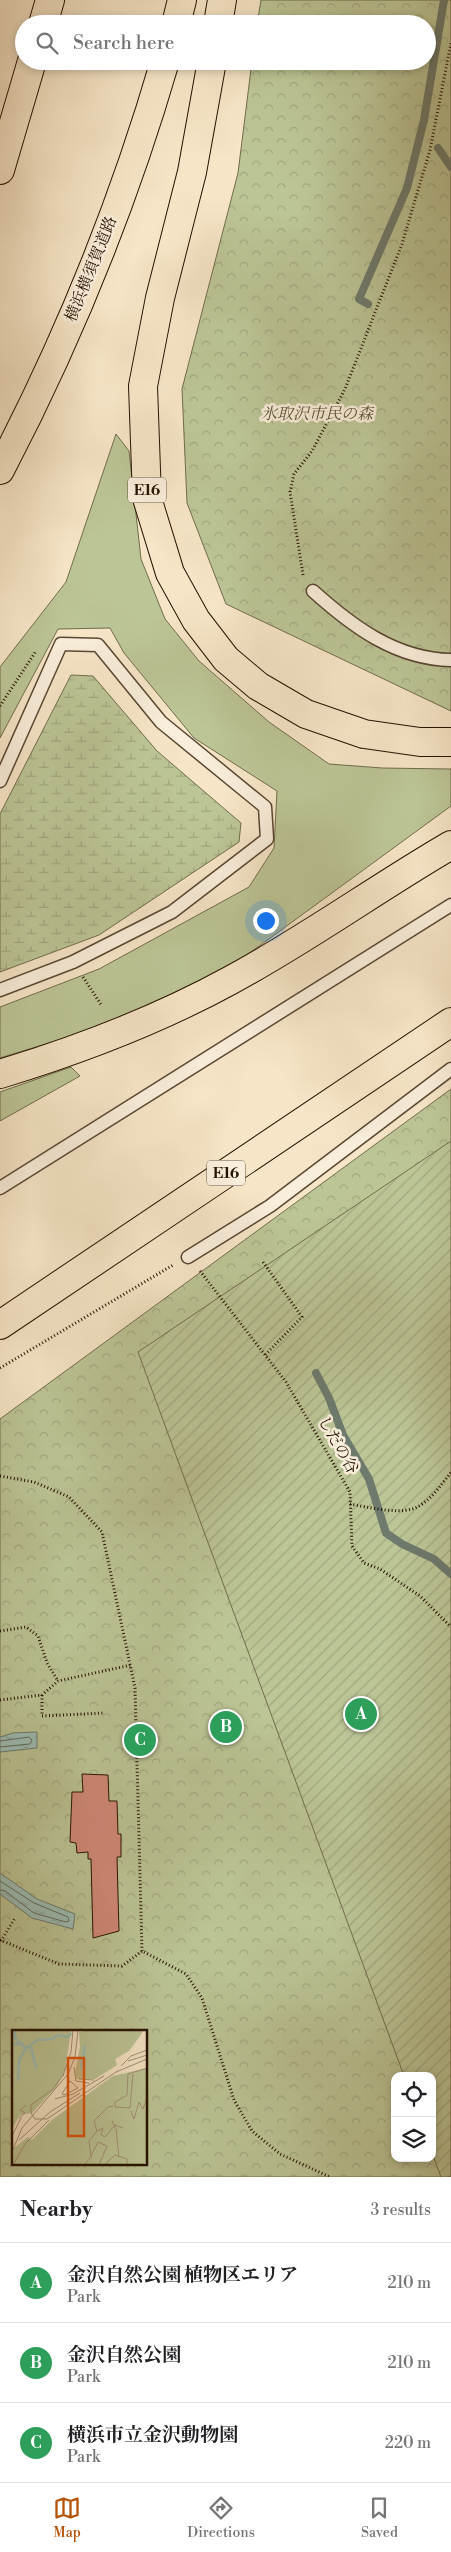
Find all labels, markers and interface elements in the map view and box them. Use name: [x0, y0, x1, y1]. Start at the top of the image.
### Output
search box: [15, 15, 436, 70]
icon: search: [33, 29, 61, 57]
text: Search here: [73, 31, 174, 55]
street label: 横浜横須賀道路: [61, 213, 121, 325]
park label: 氷取沢市民の森: [261, 404, 375, 424]
road number: E16: [128, 478, 166, 502]
your location: [253, 908, 279, 934]
road number: E16: [207, 1160, 245, 1186]
street label: しだの谷: [313, 1412, 363, 1478]
pin: A: [345, 1695, 377, 1733]
pin: B: [210, 1708, 242, 1746]
pin: C: [124, 1721, 156, 1759]
inset map: [12, 2030, 148, 2164]
map controls: [391, 2072, 436, 2162]
button: locate: [391, 2072, 436, 2117]
button: layers: [391, 2117, 436, 2162]
text: Nearby: [20, 2197, 93, 2223]
text: 3 results: [370, 2200, 431, 2220]
text: 金沢自然公園 植物区エリア: [67, 2263, 298, 2287]
text: A: [30, 2273, 42, 2293]
text: 210 m: [387, 2273, 431, 2293]
text: Park: [67, 2287, 100, 2307]
text: 金沢自然公園: [67, 2343, 181, 2367]
text: B: [30, 2353, 42, 2373]
text: 210 m: [387, 2353, 431, 2373]
text: Park: [67, 2367, 100, 2387]
text: 横浜市立金沢動物園: [67, 2423, 238, 2447]
text: C: [30, 2433, 42, 2453]
text: 220 m: [385, 2433, 431, 2453]
text: Park: [67, 2447, 100, 2467]
tab: Map: [53, 2494, 81, 2542]
tab: Directions: [187, 2494, 255, 2542]
tab: Saved: [361, 2494, 398, 2542]

